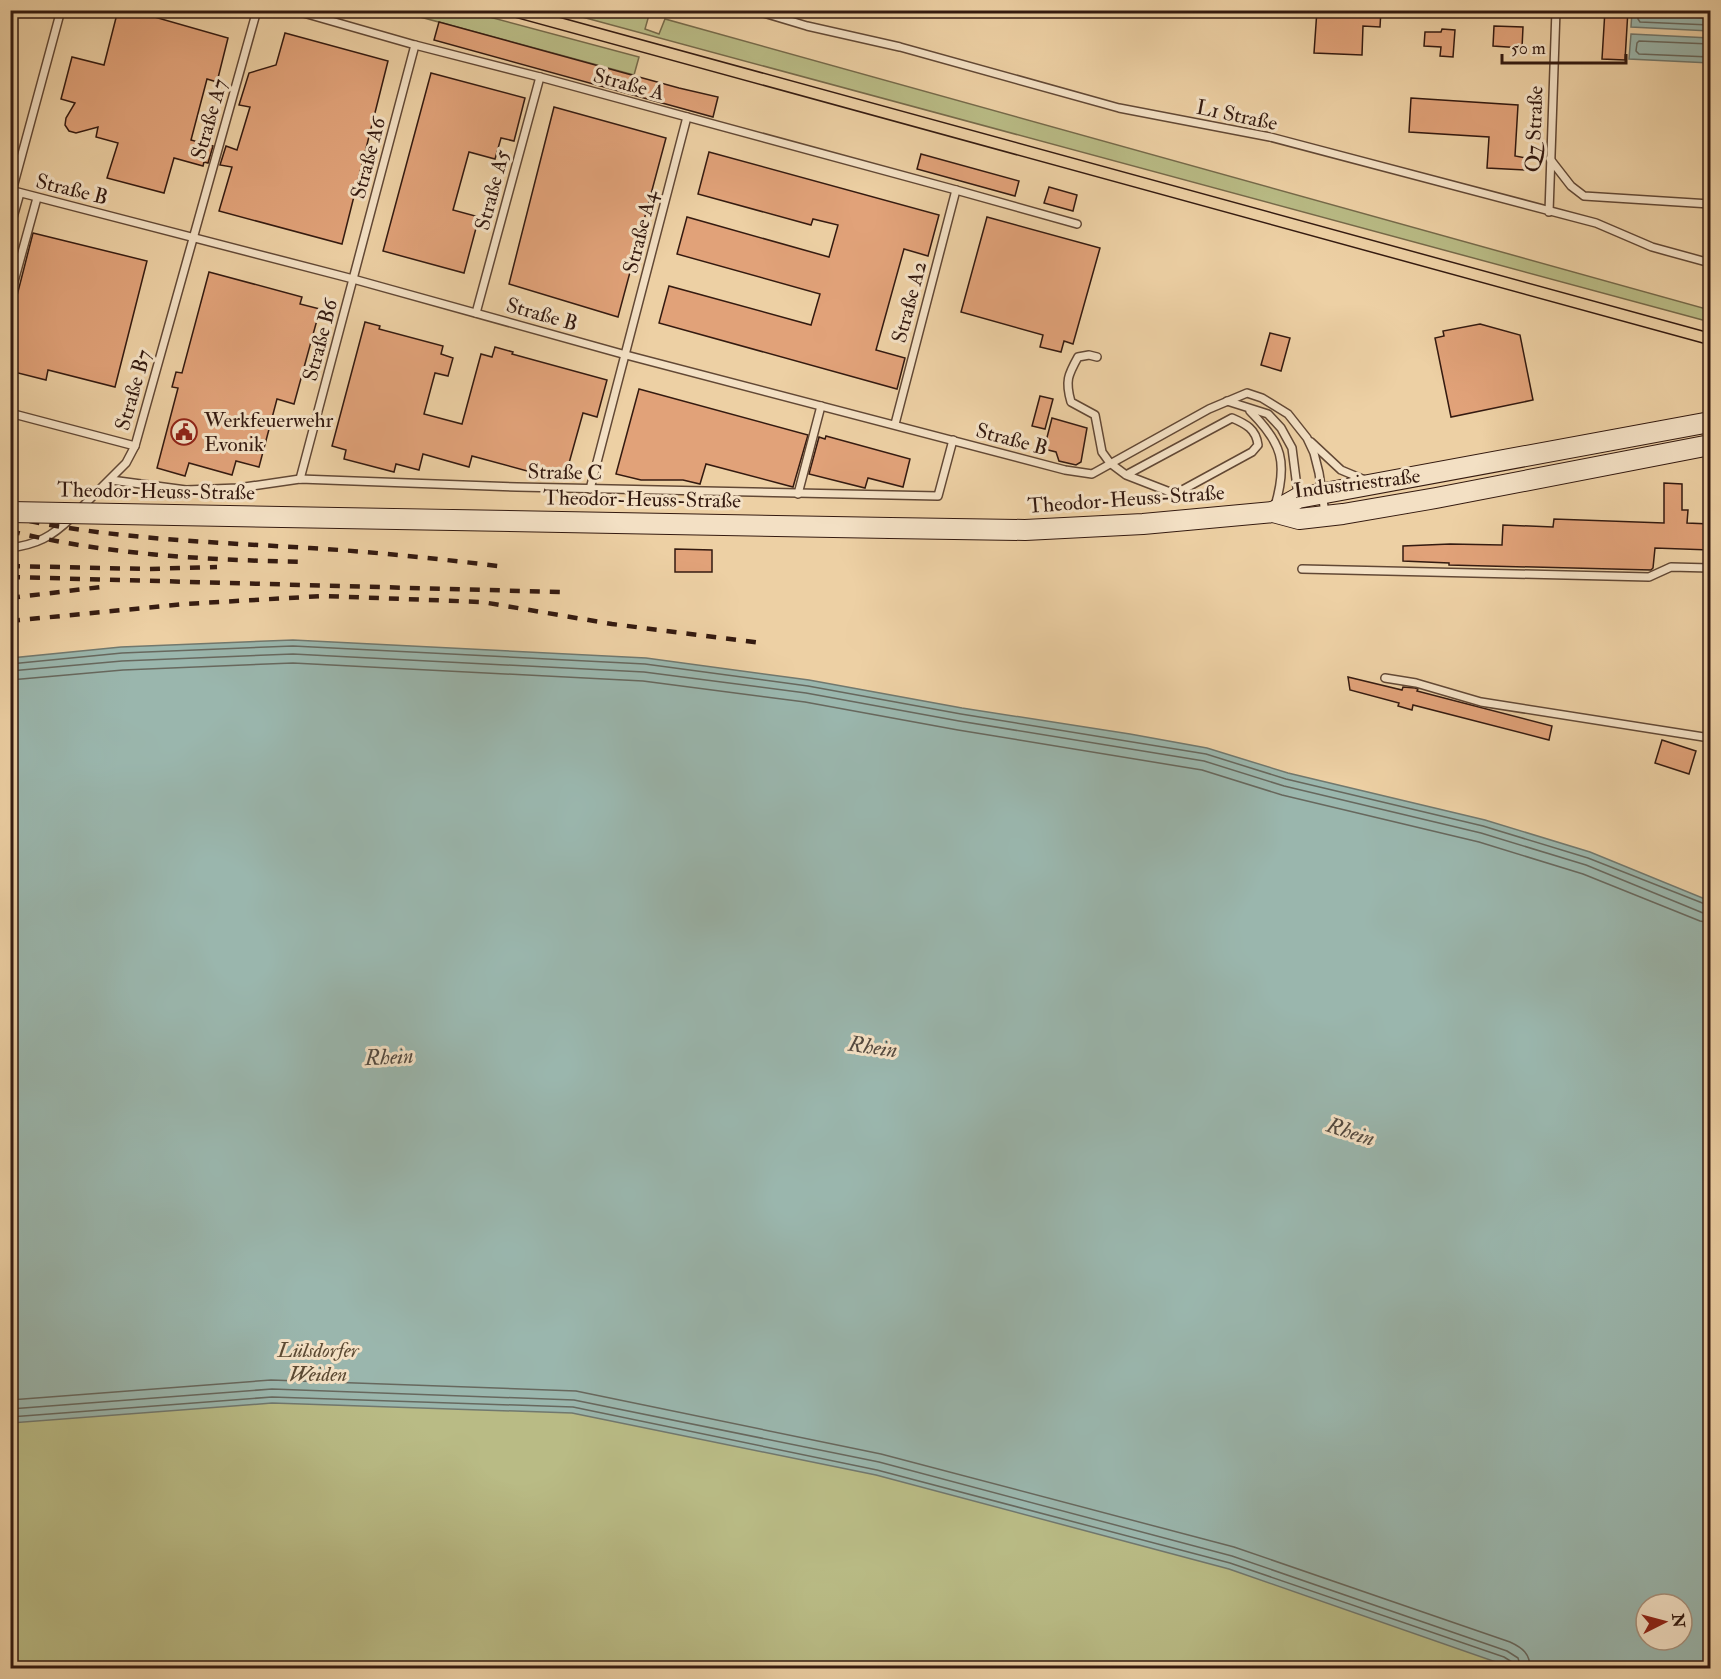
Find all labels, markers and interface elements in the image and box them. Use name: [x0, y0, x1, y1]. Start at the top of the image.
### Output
scale bar: [1502, 27, 1626, 65]
text: 50 m: [1511, 37, 1546, 60]
street label: Straße A: [590, 62, 668, 107]
street label: Straße A7: [185, 75, 234, 162]
street label: Q7 Straße: [1519, 85, 1550, 173]
street label: L1 Straße: [1194, 94, 1280, 137]
street label: Straße A6: [345, 113, 393, 202]
street label: Straße A5: [469, 146, 516, 233]
street label: Straße B: [33, 168, 111, 211]
street label: Straße A4: [617, 186, 664, 276]
street label: Straße A2: [886, 258, 933, 346]
street label: Straße B: [503, 291, 581, 338]
street label: Straße B6: [297, 295, 345, 384]
street label: Straße B7: [109, 346, 158, 434]
place label: Werkfeuerwehr Evonik: [203, 407, 334, 458]
public building icon: Werkfeuerwehr Evonik: [169, 417, 199, 447]
street label: Straße B: [973, 417, 1051, 462]
street label: Straße C: [527, 458, 603, 487]
street label: Industriestraße: [1292, 462, 1422, 505]
street label: Theodor-Heuss-Straße: [57, 476, 255, 507]
street label: Theodor-Heuss-Straße: [1027, 479, 1226, 520]
street label: Theodor-Heuss-Straße: [543, 484, 741, 515]
water label: Rhein: [846, 1030, 899, 1064]
water label: Rhein: [363, 1042, 414, 1072]
water label: Rhein: [1322, 1111, 1378, 1153]
park label: Lülsdorfer Weiden: [276, 1337, 360, 1388]
north arrow: [1634, 1592, 1694, 1652]
text: N: [1667, 1611, 1689, 1629]

